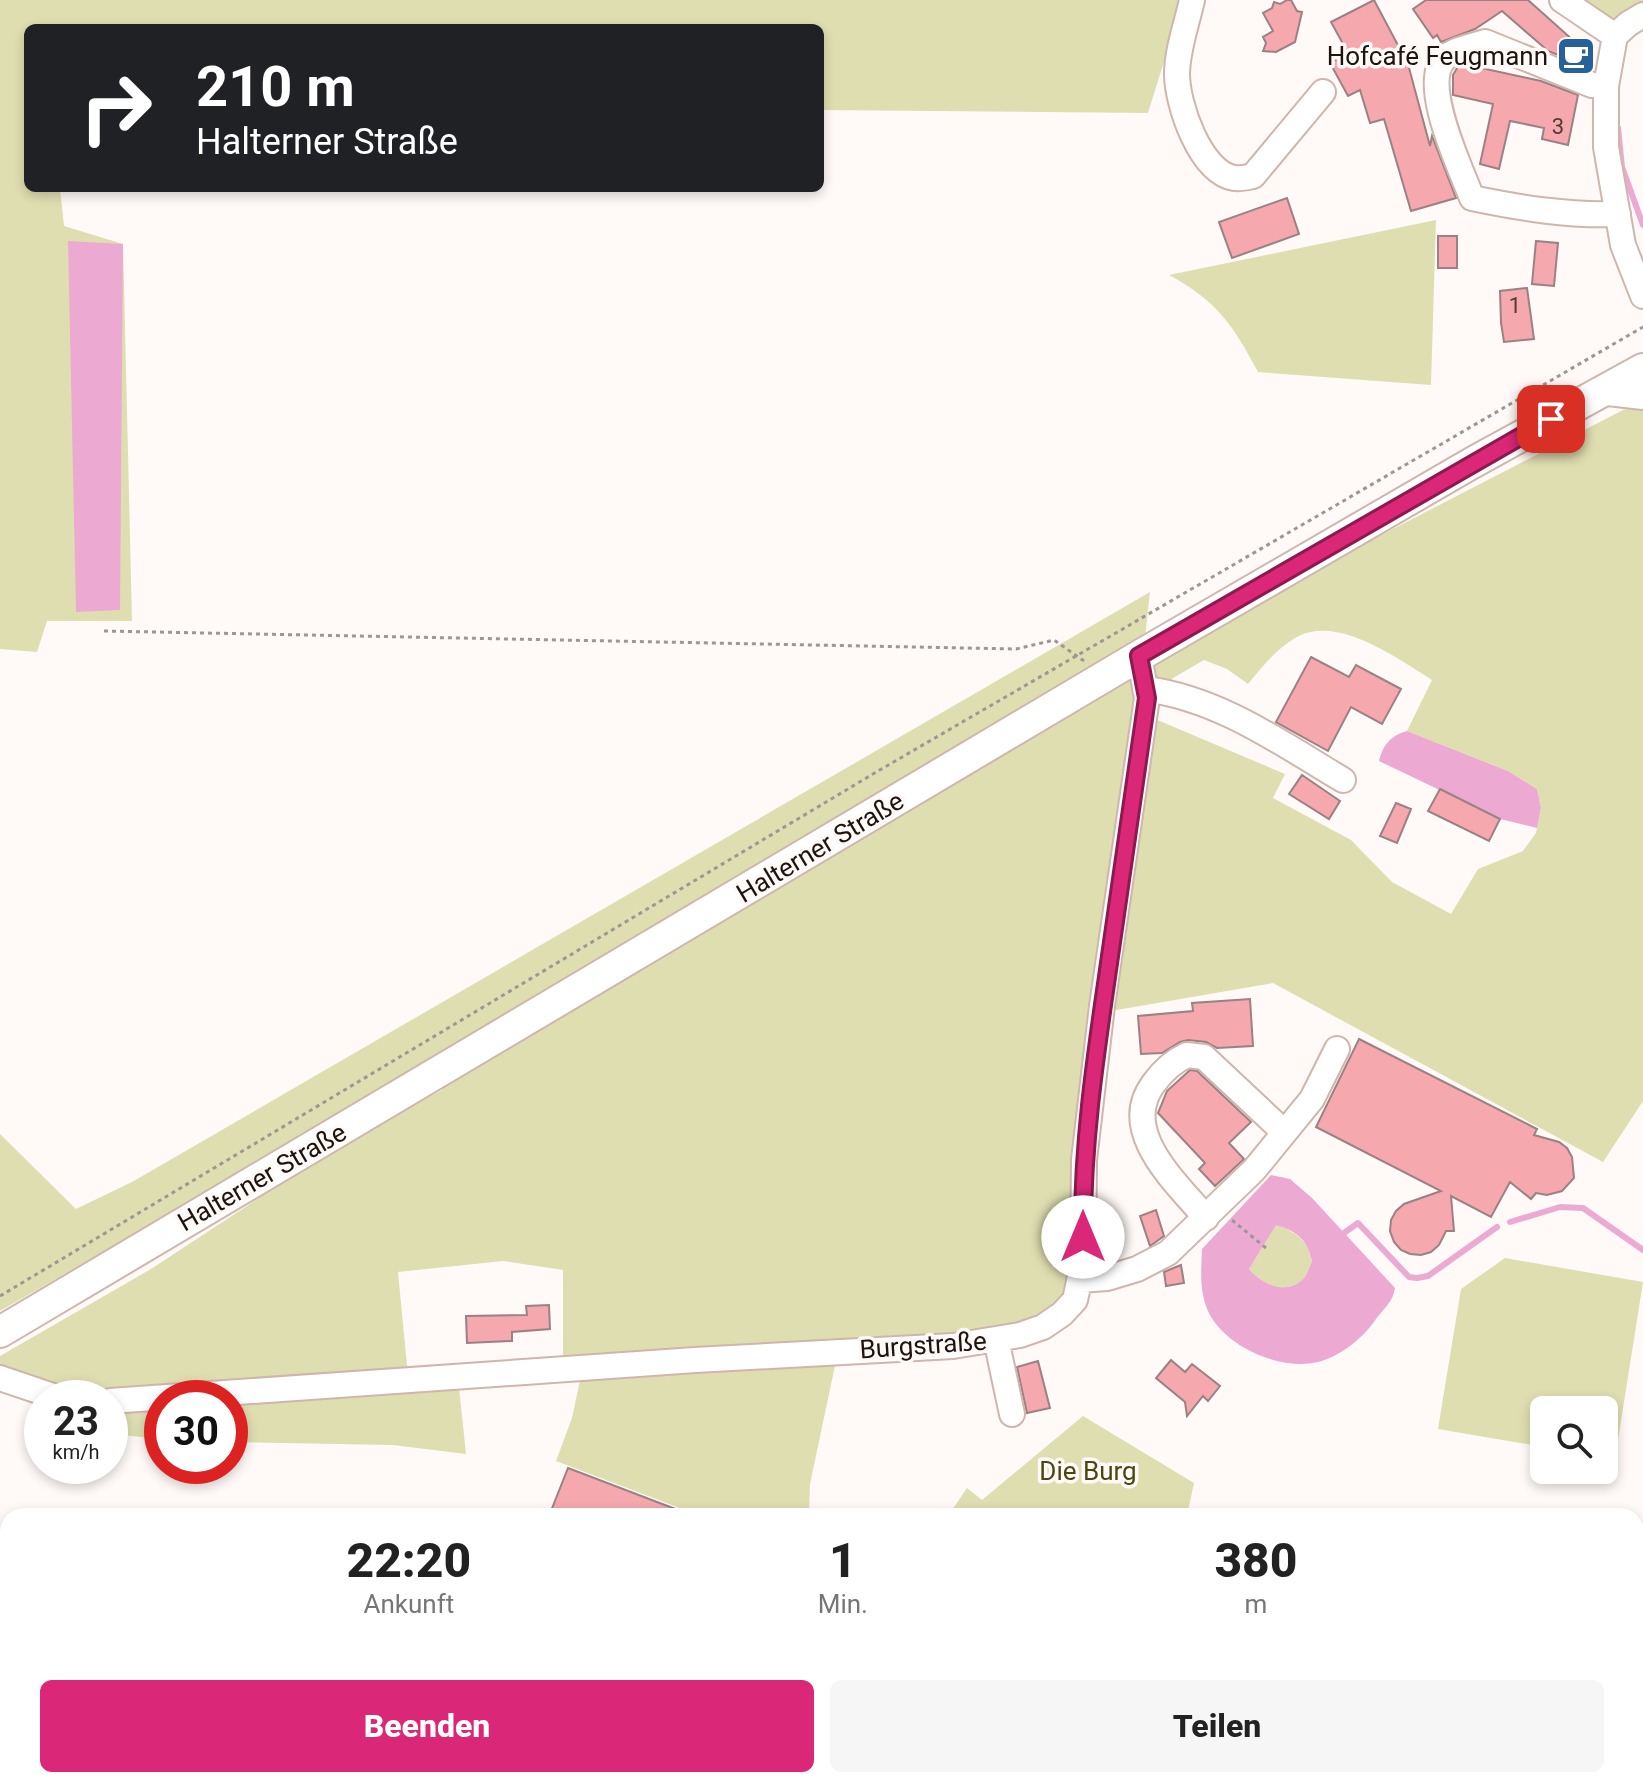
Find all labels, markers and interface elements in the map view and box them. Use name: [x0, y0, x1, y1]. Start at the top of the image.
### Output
cafe icon: Hofcafé Feugmann: [1555, 35, 1597, 77]
place label: Hofcafé Feugmann: [1327, 41, 1548, 71]
text: 210 m: [196, 54, 355, 120]
icon: right: [64, 56, 168, 160]
house number: 3: [1552, 114, 1564, 139]
text: Halterner Straße: [196, 121, 458, 163]
house number: 1: [1509, 293, 1521, 318]
pin: [1517, 385, 1585, 453]
icon: arrive: [1529, 397, 1573, 441]
street label: Halterner Straße: [731, 785, 909, 909]
street label: Halterner Straße: [173, 1117, 351, 1237]
position arrow: [1041, 1195, 1125, 1279]
street label: Burgstraße: [858, 1326, 988, 1364]
speed limit sign: 30: [144, 1380, 248, 1484]
map controls: [1530, 1396, 1618, 1484]
button: search: [1530, 1396, 1618, 1484]
text: 23: [53, 1398, 99, 1445]
text: km/h: [53, 1440, 99, 1464]
park label: Die Burg: [1039, 1456, 1137, 1486]
text: 22:20: [347, 1532, 471, 1589]
text: 1: [829, 1532, 857, 1589]
text: 380: [1214, 1532, 1297, 1589]
text: Ankunft: [363, 1589, 454, 1619]
text: Min.: [818, 1589, 868, 1619]
text: m: [1245, 1589, 1267, 1619]
button: Beenden: [40, 1680, 814, 1772]
button: Teilen: [830, 1680, 1604, 1772]

